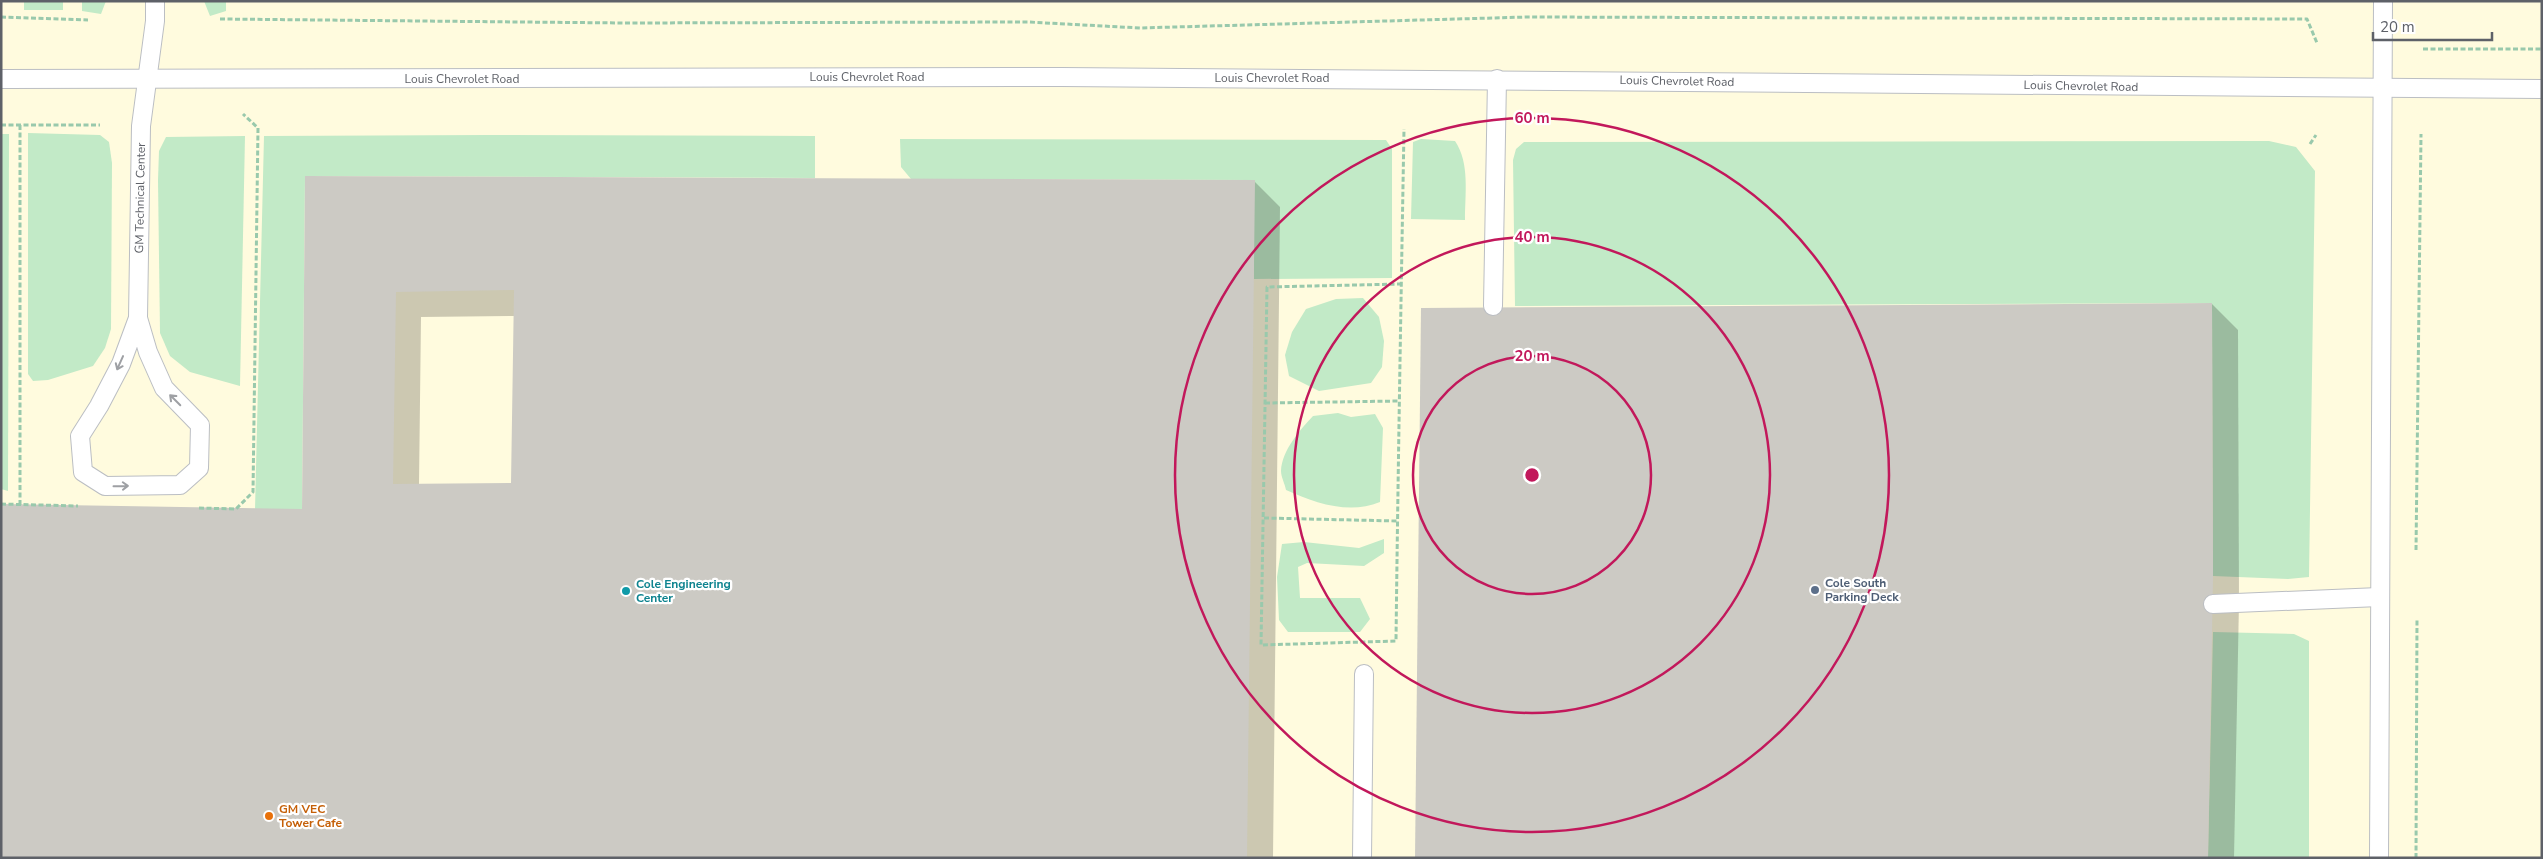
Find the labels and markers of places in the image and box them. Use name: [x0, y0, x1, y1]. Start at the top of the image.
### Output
centre of rings: [1523, 466, 1541, 484]
place label: Cole South Parking Deck: [1825, 575, 1899, 605]
place label: Cole Engineering Center: [636, 576, 731, 606]
marker: Cole South Parking Deck: [1809, 584, 1821, 596]
marker: Cole Engineering Center: [620, 585, 632, 597]
place label: GM VEC Tower Cafe: [279, 801, 343, 831]
marker: GM VEC Tower Cafe: [263, 810, 275, 822]

